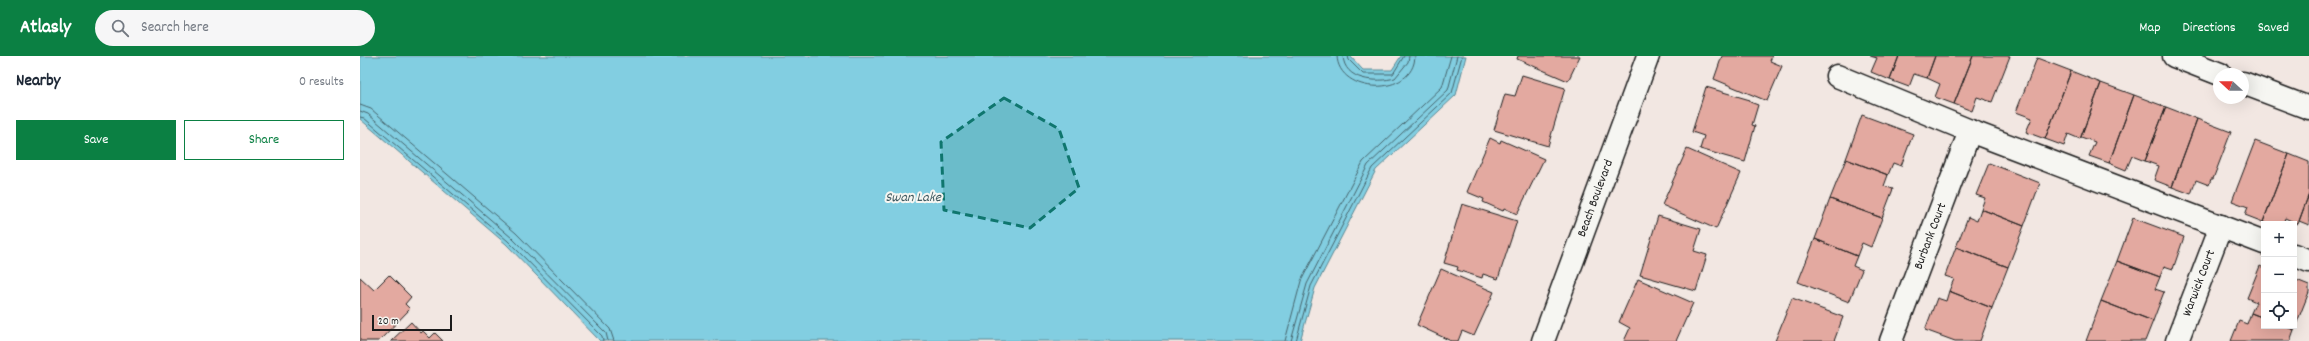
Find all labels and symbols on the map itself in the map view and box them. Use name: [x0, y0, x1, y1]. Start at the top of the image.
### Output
north arrow: [2213, 68, 2249, 104]
street label: Beach Boulevard: [1573, 157, 1618, 240]
water label: Swan Lake: [885, 188, 942, 208]
street label: Burbank Court: [1909, 200, 1952, 272]
street label: Warwick Court: [2178, 247, 2221, 319]
scale bar: [372, 313, 452, 332]

